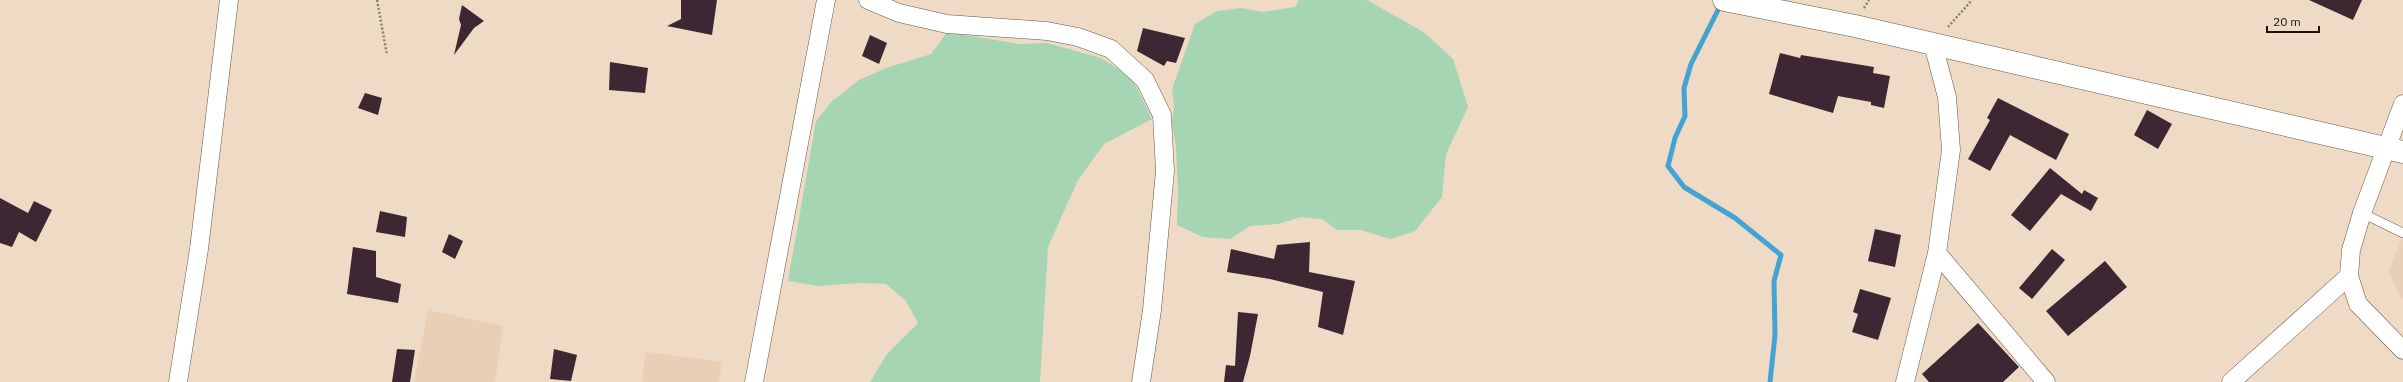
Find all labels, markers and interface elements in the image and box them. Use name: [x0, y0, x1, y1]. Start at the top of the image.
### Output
scale bar: [2267, 8, 2319, 34]
text: 20 m: [2273, 14, 2301, 29]

